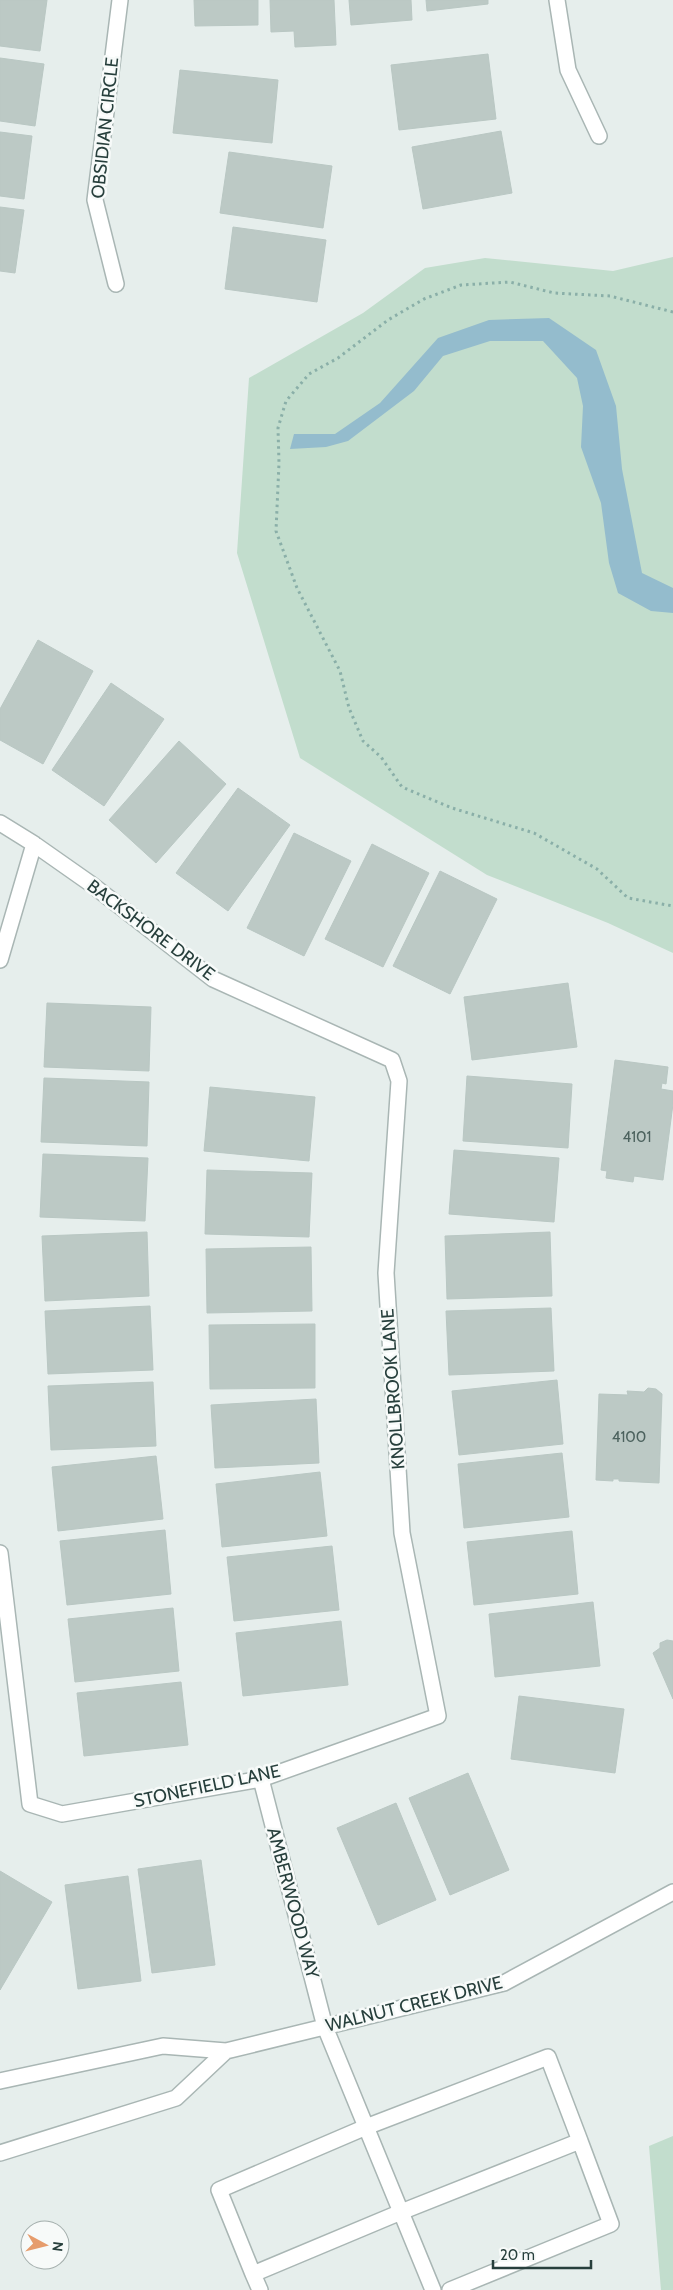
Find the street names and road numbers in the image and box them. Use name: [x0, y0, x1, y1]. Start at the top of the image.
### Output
street label: OBSIDIAN CIRCLE: [87, 56, 123, 200]
street label: BACKSHORE DRIVE: [83, 875, 219, 985]
street label: KNOLLBROOK LANE: [376, 1308, 410, 1470]
street label: STONEFIELD LANE: [132, 1760, 282, 1812]
street label: AMBERWOOD WAY: [262, 1825, 324, 1982]
street label: WALNUT CREEK DRIVE: [323, 1971, 505, 2037]

